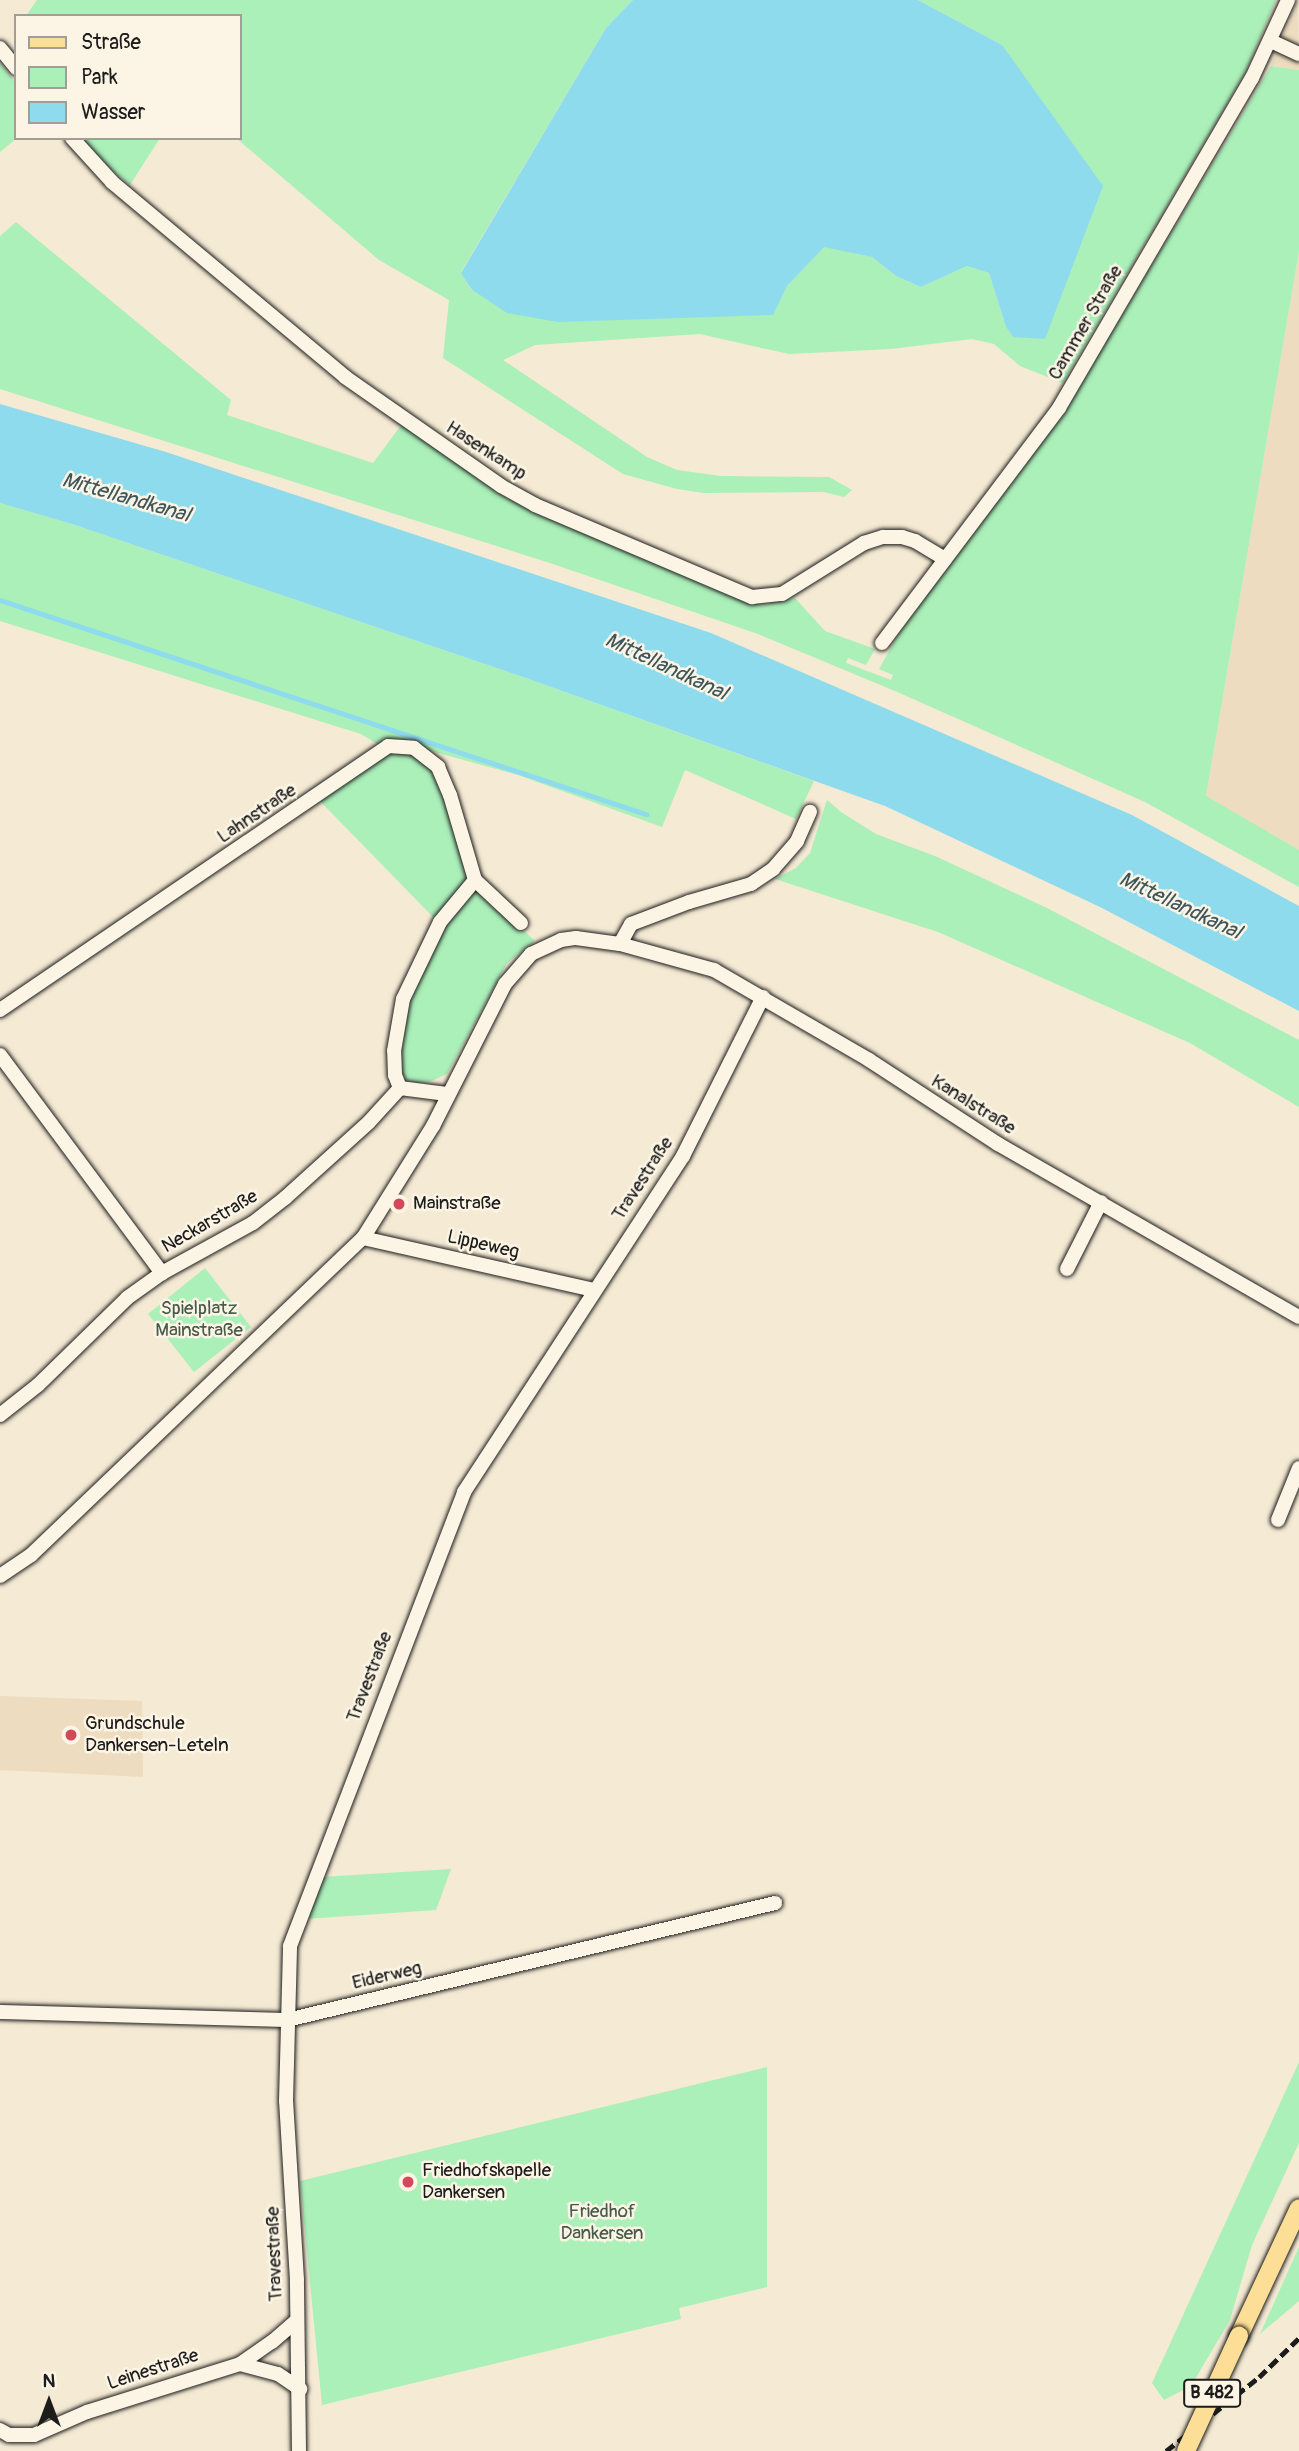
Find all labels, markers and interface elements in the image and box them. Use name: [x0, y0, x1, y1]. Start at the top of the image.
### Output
legend: [14, 14, 242, 140]
text: Straße: [81, 29, 141, 56]
text: Park: [81, 64, 118, 91]
text: Wasser: [81, 99, 145, 126]
street label: Cammer Straße: [1044, 262, 1128, 384]
street label: Hasenkamp: [441, 416, 531, 486]
water label: Mittellandkanal: [59, 468, 193, 528]
water label: Mittellandkanal: [601, 628, 731, 706]
street label: Lahnstraße: [213, 779, 301, 849]
water label: Mittellandkanal: [1115, 867, 1245, 945]
street label: Kanalstraße: [927, 1070, 1019, 1140]
street label: Travestraße: [608, 1133, 678, 1225]
street label: Neckarstraße: [158, 1185, 262, 1259]
place label: Mainstraße: [413, 1193, 501, 1215]
marker: Mainstraße: [391, 1196, 407, 1212]
street label: Lippeweg: [445, 1226, 521, 1264]
park label: Spielplatz Mainstraße: [155, 1298, 243, 1342]
street label: Travestraße: [342, 1629, 398, 1725]
place label: Grundschule Dankersen-Leteln: [85, 1713, 229, 1757]
marker: Grundschule Dankersen-Leteln: [63, 1727, 79, 1743]
street label: Eiderweg: [350, 1957, 424, 1995]
place label: Friedhofskapelle Dankersen: [422, 2160, 551, 2204]
marker: Friedhofskapelle Dankersen: [400, 2174, 416, 2190]
park label: Friedhof Dankersen: [560, 2201, 644, 2245]
street label: Travestraße: [262, 2206, 288, 2302]
street label: Leinestraße: [104, 2344, 202, 2396]
north arrow: [14, 2367, 84, 2437]
text: N: [43, 2369, 55, 2393]
road number: B 482: [1182, 2378, 1242, 2407]

